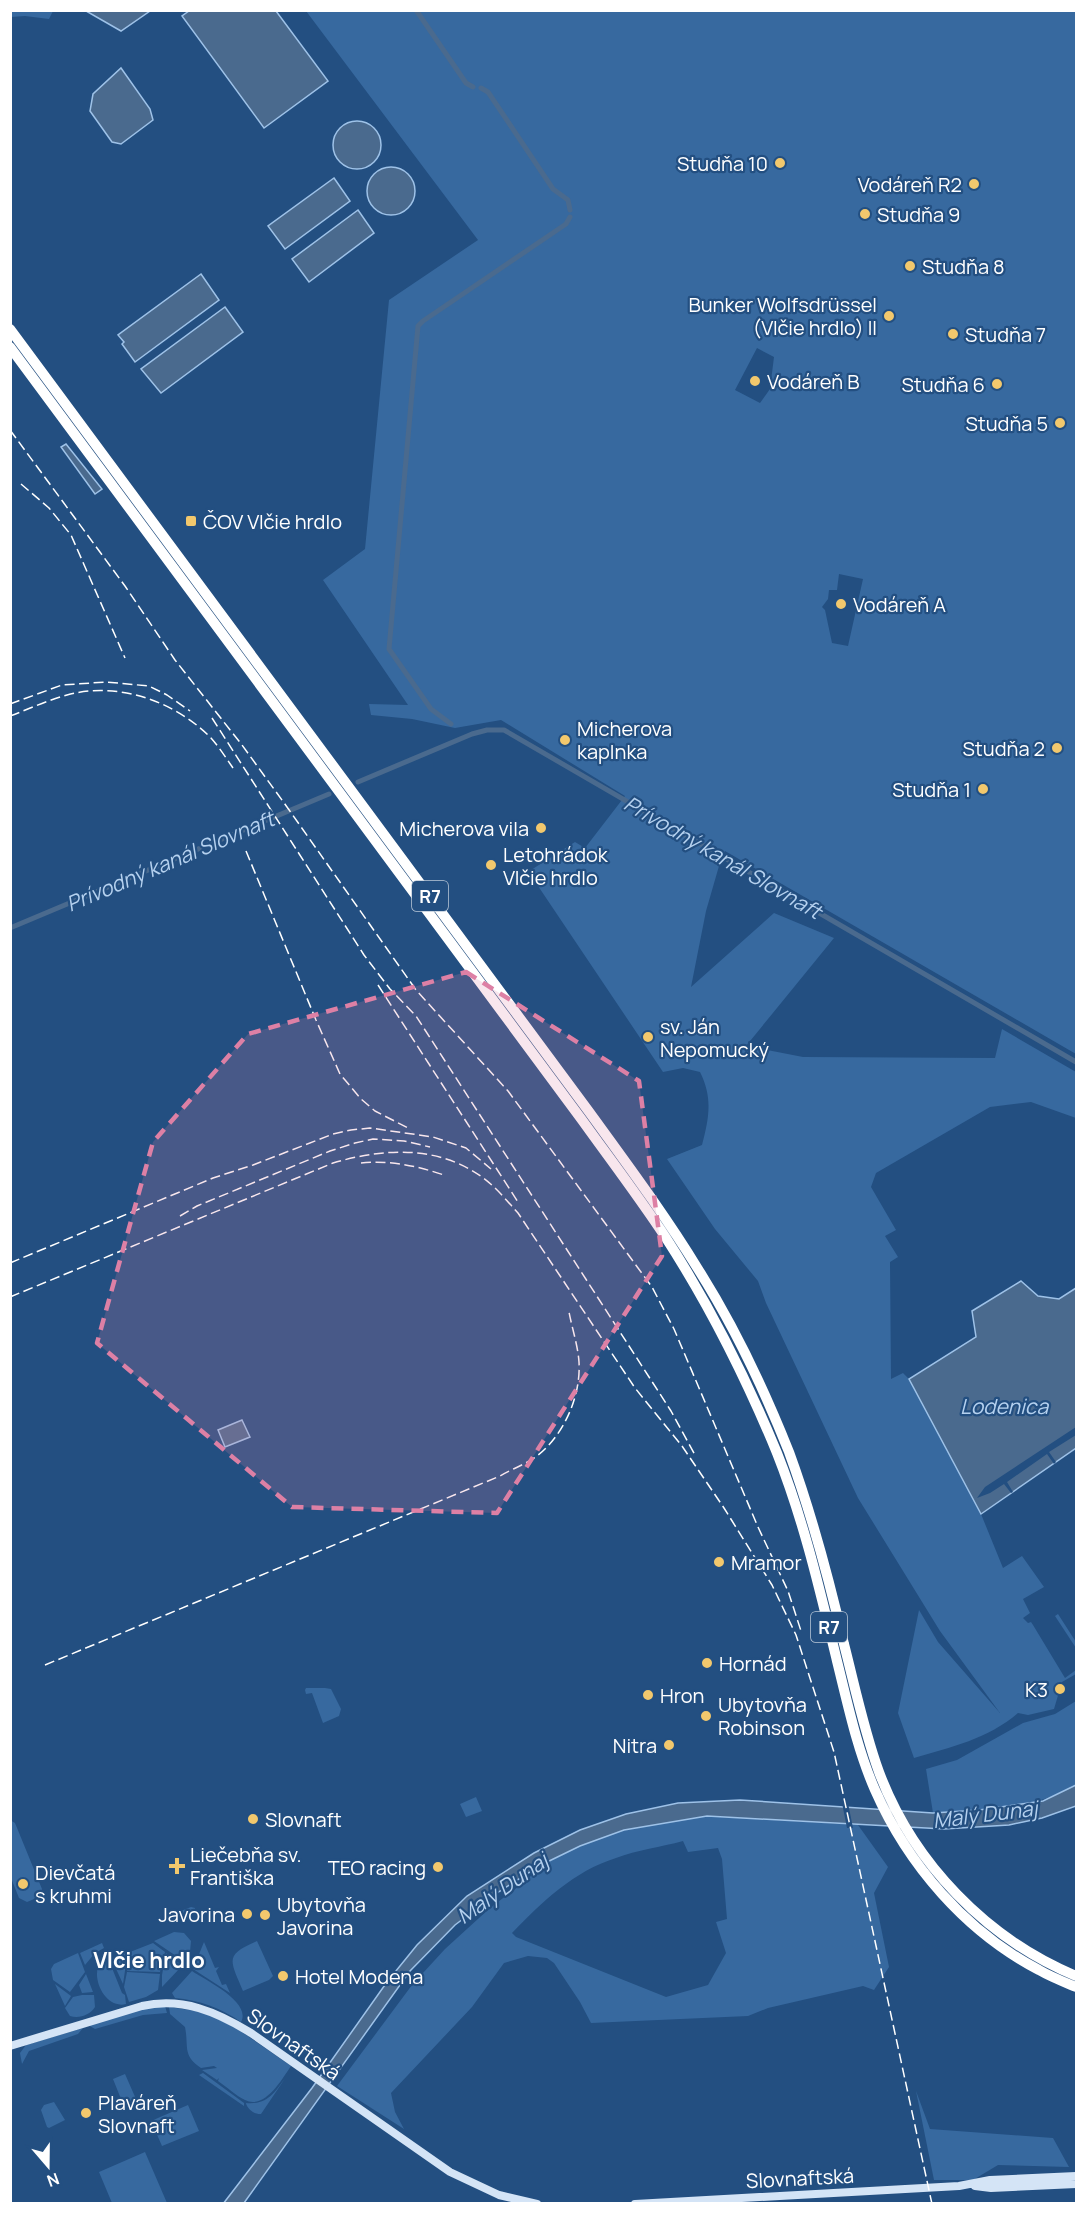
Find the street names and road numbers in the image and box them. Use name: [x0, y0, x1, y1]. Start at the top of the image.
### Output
road number: R7: [412, 881, 448, 911]
road number: R7: [811, 1612, 847, 1642]
street label: Slovnaftská: [242, 2002, 346, 2086]
street label: Slovnaftská: [745, 2162, 855, 2194]

